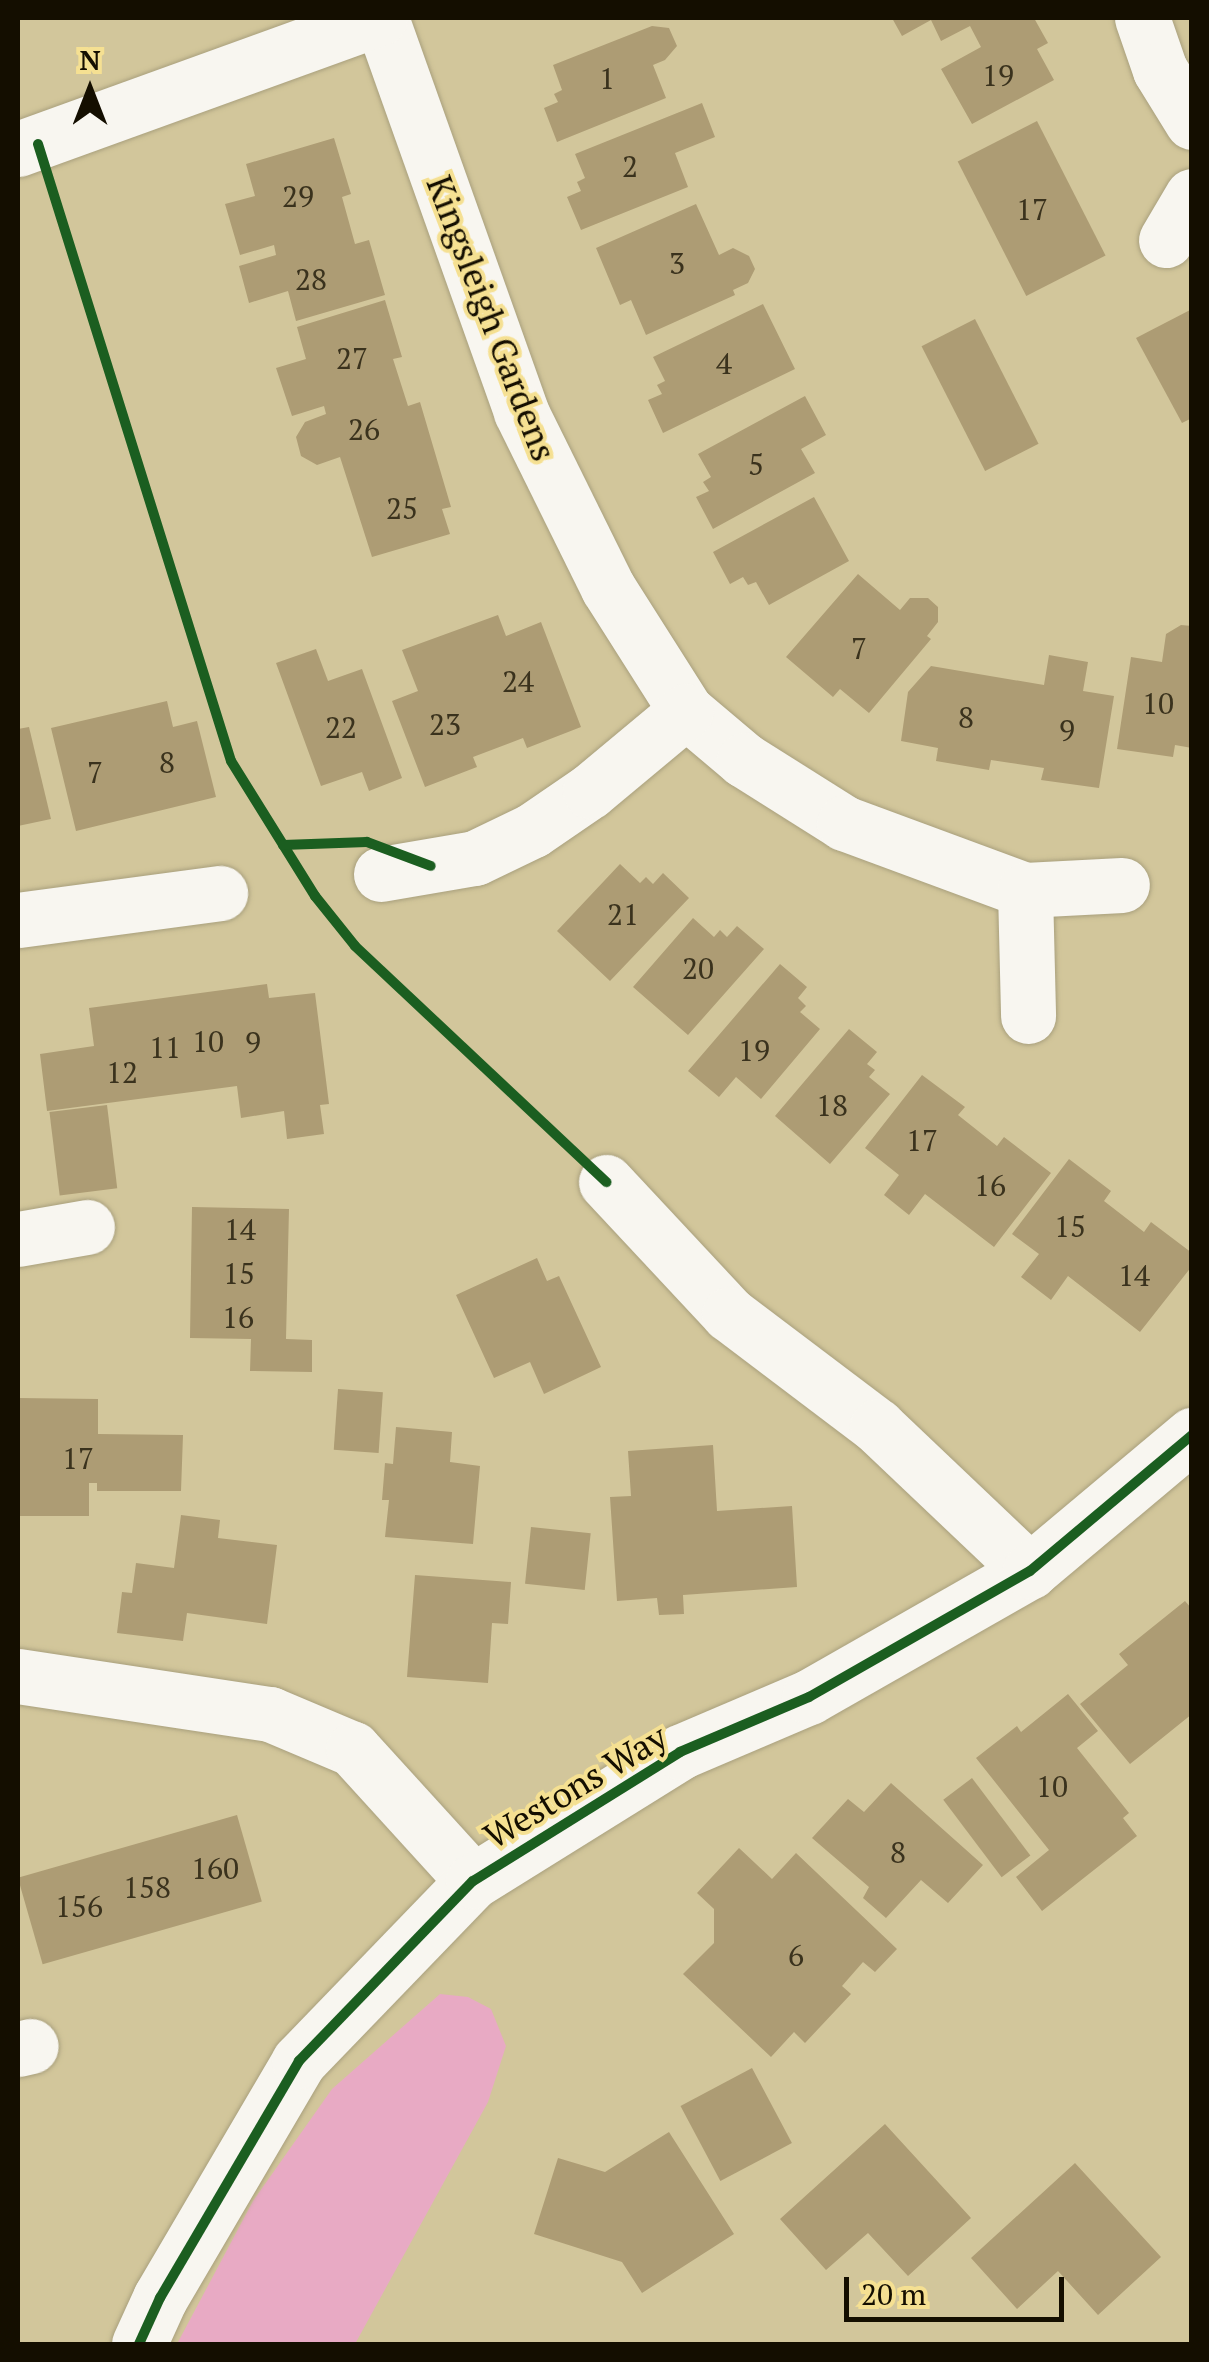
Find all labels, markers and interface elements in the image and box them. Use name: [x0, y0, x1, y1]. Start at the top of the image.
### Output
north arrow: [40, 40, 140, 140]
text: N: [79, 41, 101, 78]
house number: 19: [982, 57, 1014, 93]
house number: 1: [599, 60, 615, 96]
house number: 2: [622, 148, 638, 184]
street label: Kingsleigh Gardens: [418, 170, 566, 466]
house number: 29: [282, 178, 314, 214]
house number: 17: [1016, 191, 1048, 227]
house number: 3: [669, 245, 685, 281]
house number: 28: [295, 261, 327, 297]
house number: 27: [336, 340, 368, 376]
house number: 4: [716, 345, 732, 381]
house number: 26: [348, 411, 380, 447]
house number: 5: [748, 446, 764, 482]
house number: 25: [386, 490, 418, 526]
house number: 7: [851, 630, 867, 666]
house number: 24: [502, 663, 534, 699]
house number: 10: [1142, 685, 1174, 721]
house number: 8: [958, 699, 974, 735]
house number: 23: [429, 706, 461, 742]
house number: 22: [325, 709, 357, 745]
house number: 9: [1059, 712, 1075, 748]
house number: 8: [159, 744, 175, 780]
house number: 7: [87, 754, 103, 790]
house number: 21: [607, 896, 639, 932]
house number: 20: [682, 950, 714, 986]
house number: 10: [192, 1023, 224, 1059]
house number: 9: [245, 1024, 261, 1060]
house number: 11: [149, 1029, 181, 1065]
house number: 19: [738, 1032, 770, 1068]
house number: 12: [106, 1054, 138, 1090]
house number: 18: [816, 1087, 848, 1123]
house number: 17: [906, 1122, 938, 1158]
house number: 16: [974, 1167, 1006, 1203]
house number: 15: [1054, 1208, 1086, 1244]
house number: 14: [224, 1211, 256, 1247]
house number: 15: [223, 1255, 255, 1291]
house number: 14: [1118, 1257, 1150, 1293]
house number: 16: [222, 1299, 254, 1335]
house number: 17: [62, 1440, 94, 1476]
street label: Westons Way: [476, 1715, 674, 1857]
house number: 10: [1036, 1768, 1068, 1804]
house number: 8: [890, 1834, 906, 1870]
house number: 160: [191, 1850, 239, 1886]
house number: 158: [123, 1869, 171, 1905]
house number: 156: [55, 1888, 103, 1924]
house number: 6: [788, 1937, 804, 1973]
scale bar: [849, 2257, 1069, 2319]
text: 20 m: [861, 2274, 926, 2314]

